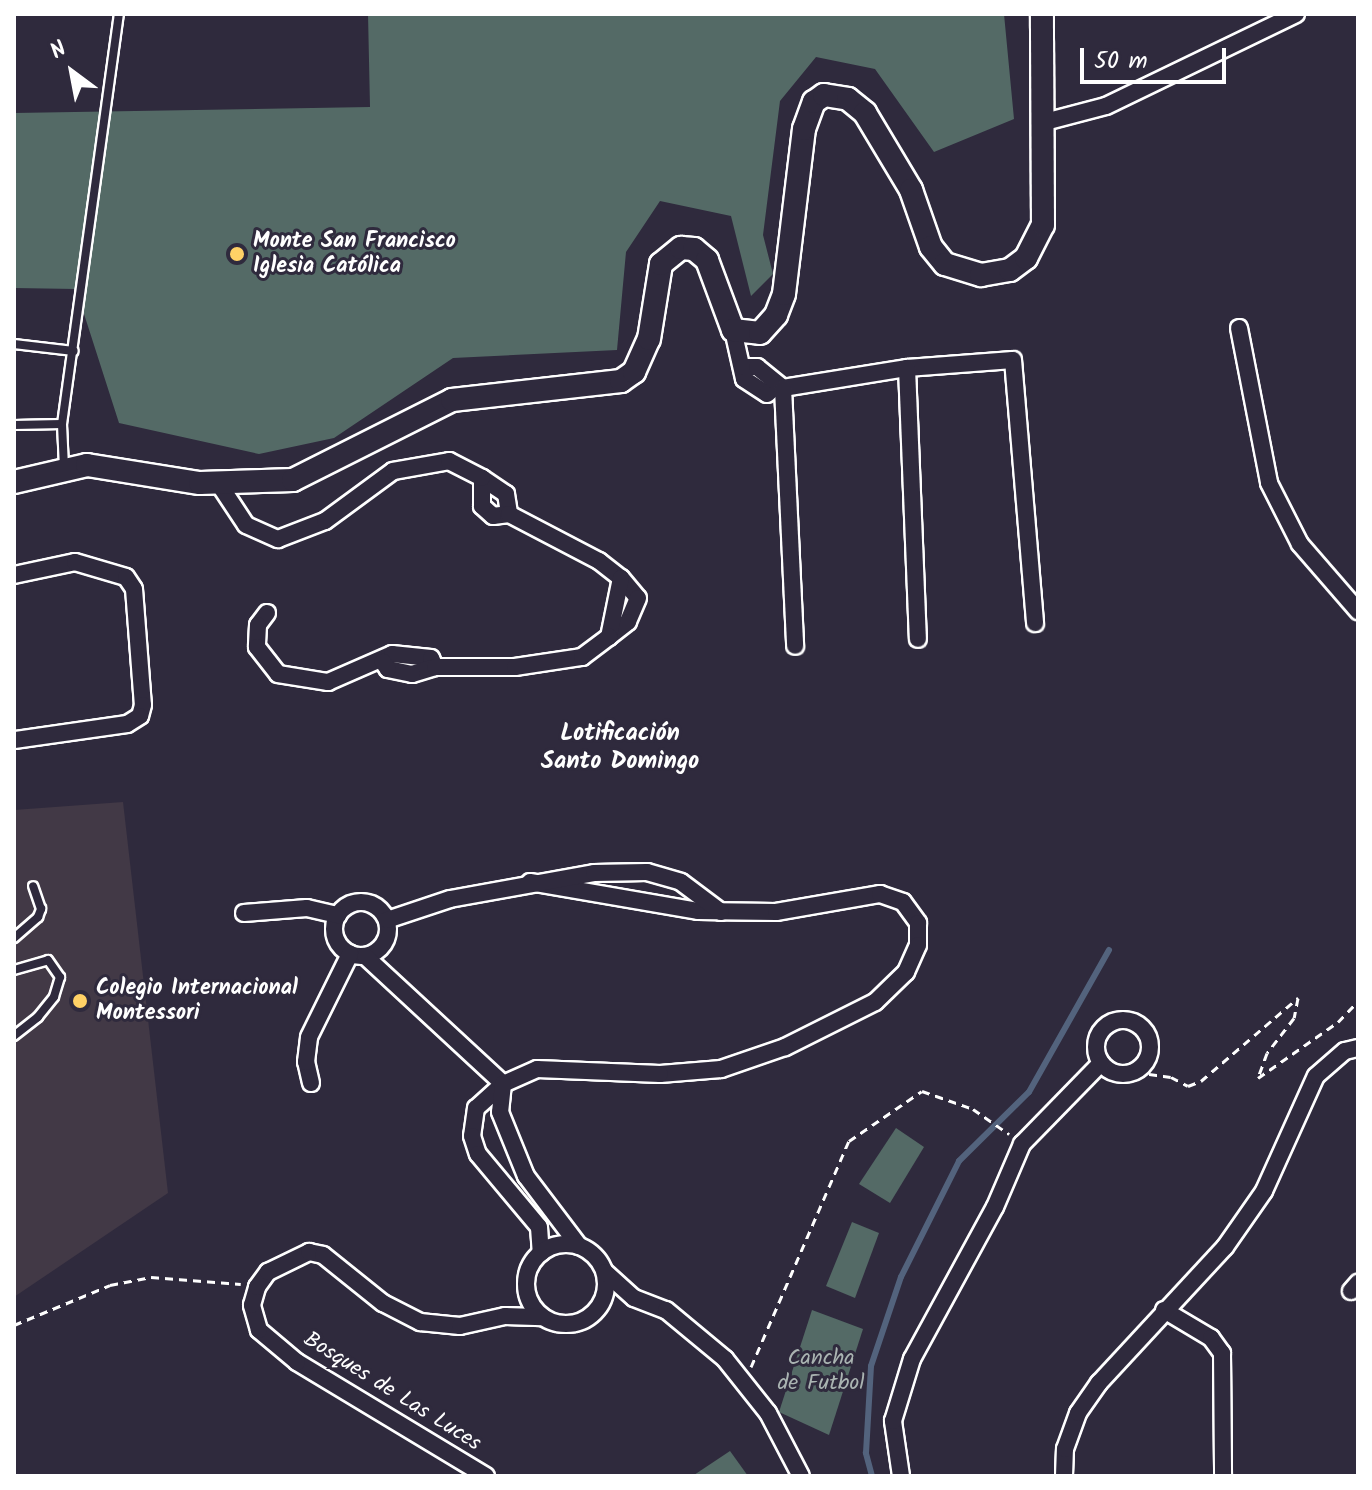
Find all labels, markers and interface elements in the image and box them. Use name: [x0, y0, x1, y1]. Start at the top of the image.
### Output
north arrow: [32, 32, 112, 112]
scale bar: [1084, 32, 1230, 82]
text: N: [44, 33, 74, 70]
text: 50 m: [1094, 42, 1148, 81]
place label: Monte San Francisco Iglesia Católica: [253, 228, 456, 280]
marker: Monte San Francisco Iglesia Católica: [228, 245, 246, 263]
district label: Lotificación Santo Domingo: [541, 720, 699, 776]
place label: Colegio Internacional Montessori: [96, 975, 298, 1026]
marker: Colegio Internacional Montessori: [71, 992, 89, 1010]
street label: Bosques de Las Luces: [298, 1327, 486, 1457]
park label: Cancha de Futbol: [777, 1345, 865, 1396]

